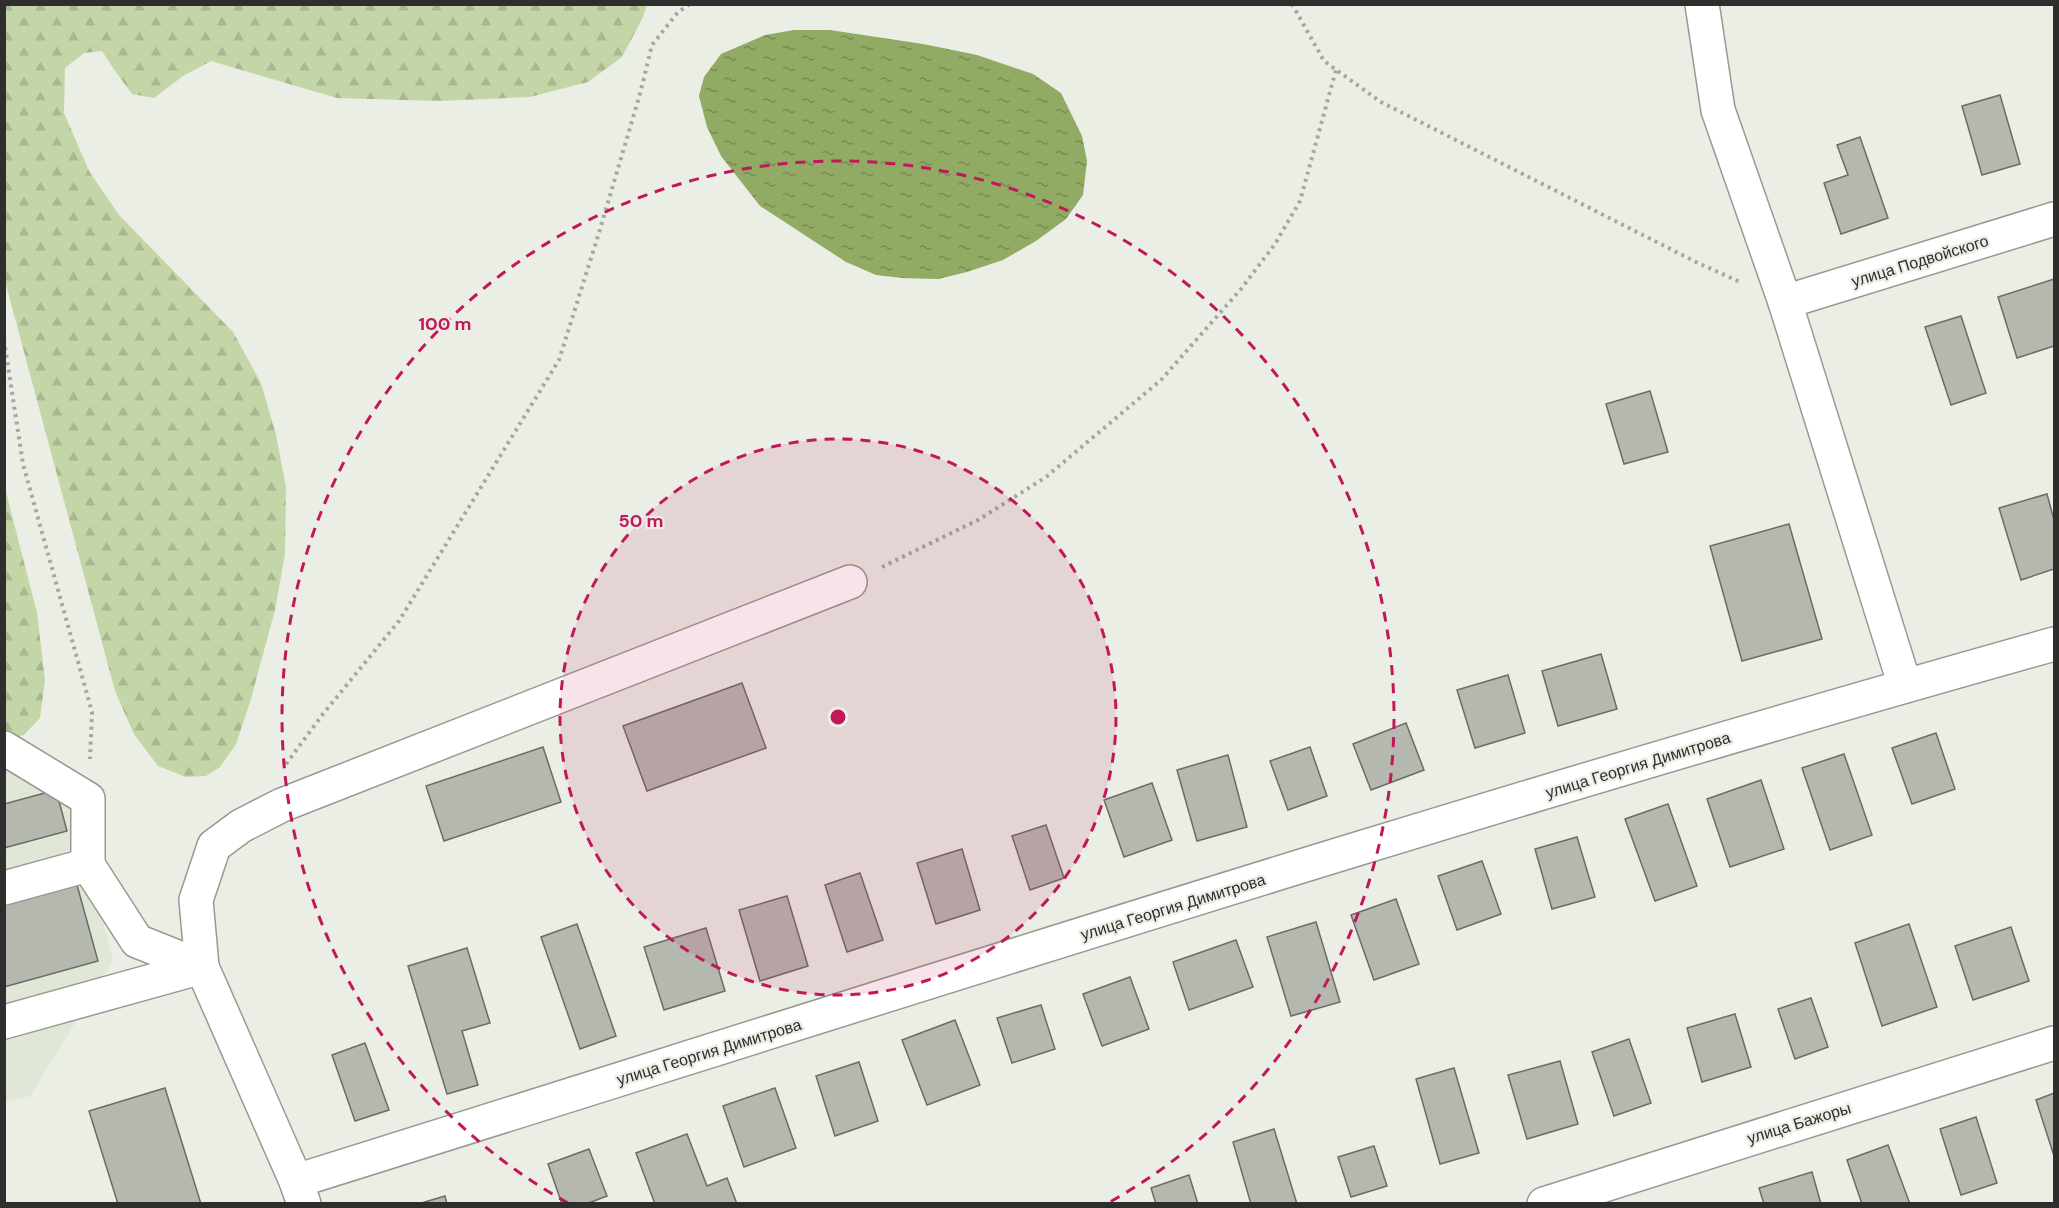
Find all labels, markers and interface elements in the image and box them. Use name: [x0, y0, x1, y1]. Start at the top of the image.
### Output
street label: улица Подвойского: [1849, 230, 1991, 292]
text: 100 m: [418, 312, 472, 336]
text: 50 m: [618, 509, 664, 533]
centre of rings: [828, 707, 848, 727]
street label: улица Георгия Димитрова: [1543, 727, 1733, 803]
street label: улица Георгия Димитрова: [1078, 869, 1268, 945]
street label: улица Георгия Димитрова: [614, 1014, 804, 1090]
street label: улица Бажоры: [1744, 1097, 1854, 1149]

